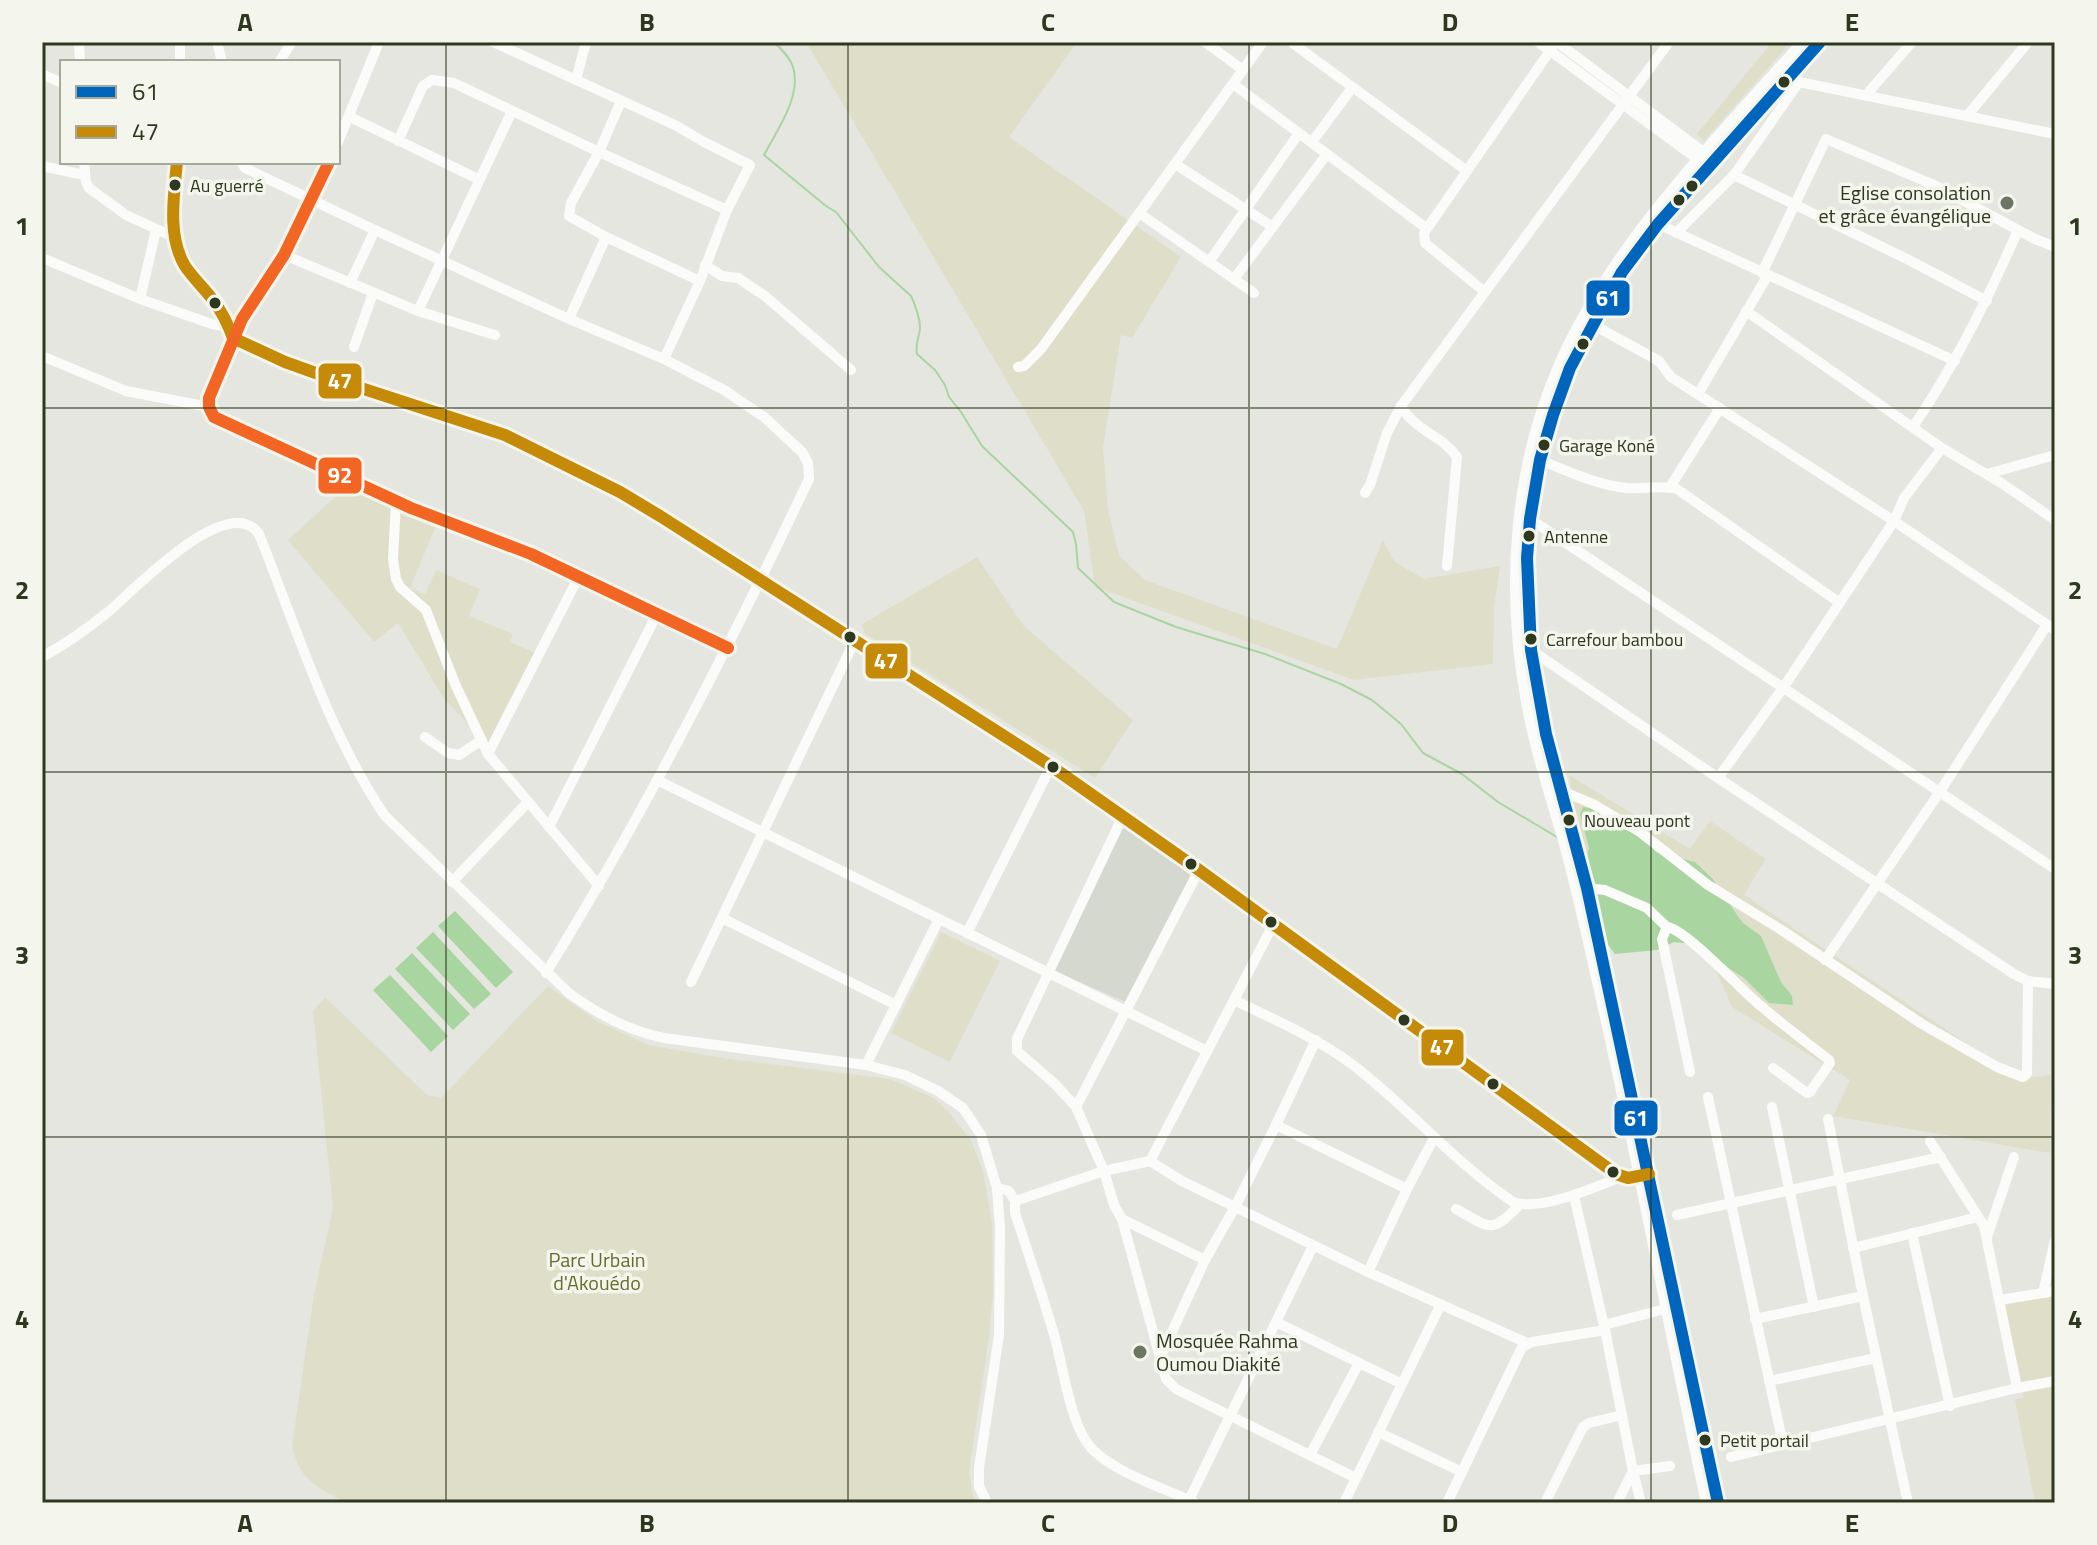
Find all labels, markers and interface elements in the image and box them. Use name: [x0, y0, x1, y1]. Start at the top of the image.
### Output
text: A: [237, 2, 253, 41]
text: B: [639, 2, 655, 41]
text: C: [1041, 2, 1055, 41]
text: D: [1442, 2, 1458, 41]
text: E: [1845, 2, 1859, 41]
legend: [60, 60, 340, 164]
text: 61: [132, 73, 159, 109]
unlabelled marker: [1776, 74, 1792, 90]
text: 47: [132, 113, 159, 149]
place label: Au guerré: [190, 172, 264, 199]
marker: Au guerré: [167, 177, 183, 193]
place label: Eglise consolation et grâce évangélique: [1818, 177, 1991, 231]
unlabelled marker: [1684, 178, 1700, 194]
unlabelled marker: [1671, 192, 1687, 208]
marker: Eglise consolation et grâce évangélique: [1998, 194, 2016, 212]
text: 1: [15, 206, 29, 245]
text: 1: [2068, 206, 2082, 245]
line badge: 61: [1585, 279, 1631, 317]
text: 61: [1596, 281, 1620, 315]
unlabelled marker: [207, 295, 223, 311]
unlabelled marker: [1575, 336, 1591, 352]
line badge: 47: [317, 362, 363, 400]
text: 47: [328, 364, 352, 398]
place label: Garage Koné: [1559, 432, 1655, 459]
marker: Garage Koné: [1536, 437, 1552, 453]
line badge: 92: [317, 456, 363, 495]
text: 92: [328, 458, 352, 492]
place label: Antenne: [1544, 523, 1608, 550]
marker: Antenne: [1521, 528, 1537, 544]
text: 2: [15, 570, 29, 609]
text: 2: [2068, 570, 2082, 609]
place label: Carrefour bambou: [1546, 626, 1683, 653]
unlabelled marker: [842, 629, 858, 645]
marker: Carrefour bambou: [1523, 631, 1539, 647]
line badge: 47: [864, 642, 909, 680]
text: 47: [874, 644, 898, 678]
unlabelled marker: [1045, 759, 1061, 775]
place label: Nouveau pont: [1584, 807, 1691, 834]
marker: Nouveau pont: [1561, 812, 1577, 828]
unlabelled marker: [1183, 856, 1199, 872]
unlabelled marker: [1263, 914, 1279, 930]
text: 3: [15, 935, 29, 974]
text: 3: [2068, 935, 2082, 974]
unlabelled marker: [1396, 1012, 1412, 1028]
line badge: 47: [1420, 1028, 1465, 1067]
text: 47: [1430, 1030, 1454, 1064]
unlabelled marker: [1485, 1076, 1501, 1092]
line badge: 61: [1613, 1099, 1659, 1137]
text: 61: [1624, 1101, 1648, 1135]
unlabelled marker: [1605, 1164, 1621, 1180]
park label: Parc Urbain d'Akouédo: [548, 1244, 646, 1298]
text: 4: [15, 1299, 29, 1338]
text: 4: [2068, 1299, 2082, 1338]
place label: Mosquée Rahma Oumou Diakité: [1156, 1325, 1298, 1379]
marker: Mosquée Rahma Oumou Diakité: [1131, 1343, 1149, 1361]
place label: Petit portail: [1720, 1427, 1809, 1454]
marker: Petit portail: [1697, 1432, 1713, 1448]
text: A: [237, 1503, 253, 1542]
text: B: [639, 1503, 655, 1542]
text: C: [1041, 1503, 1055, 1542]
text: D: [1442, 1503, 1458, 1542]
text: E: [1845, 1503, 1859, 1542]

